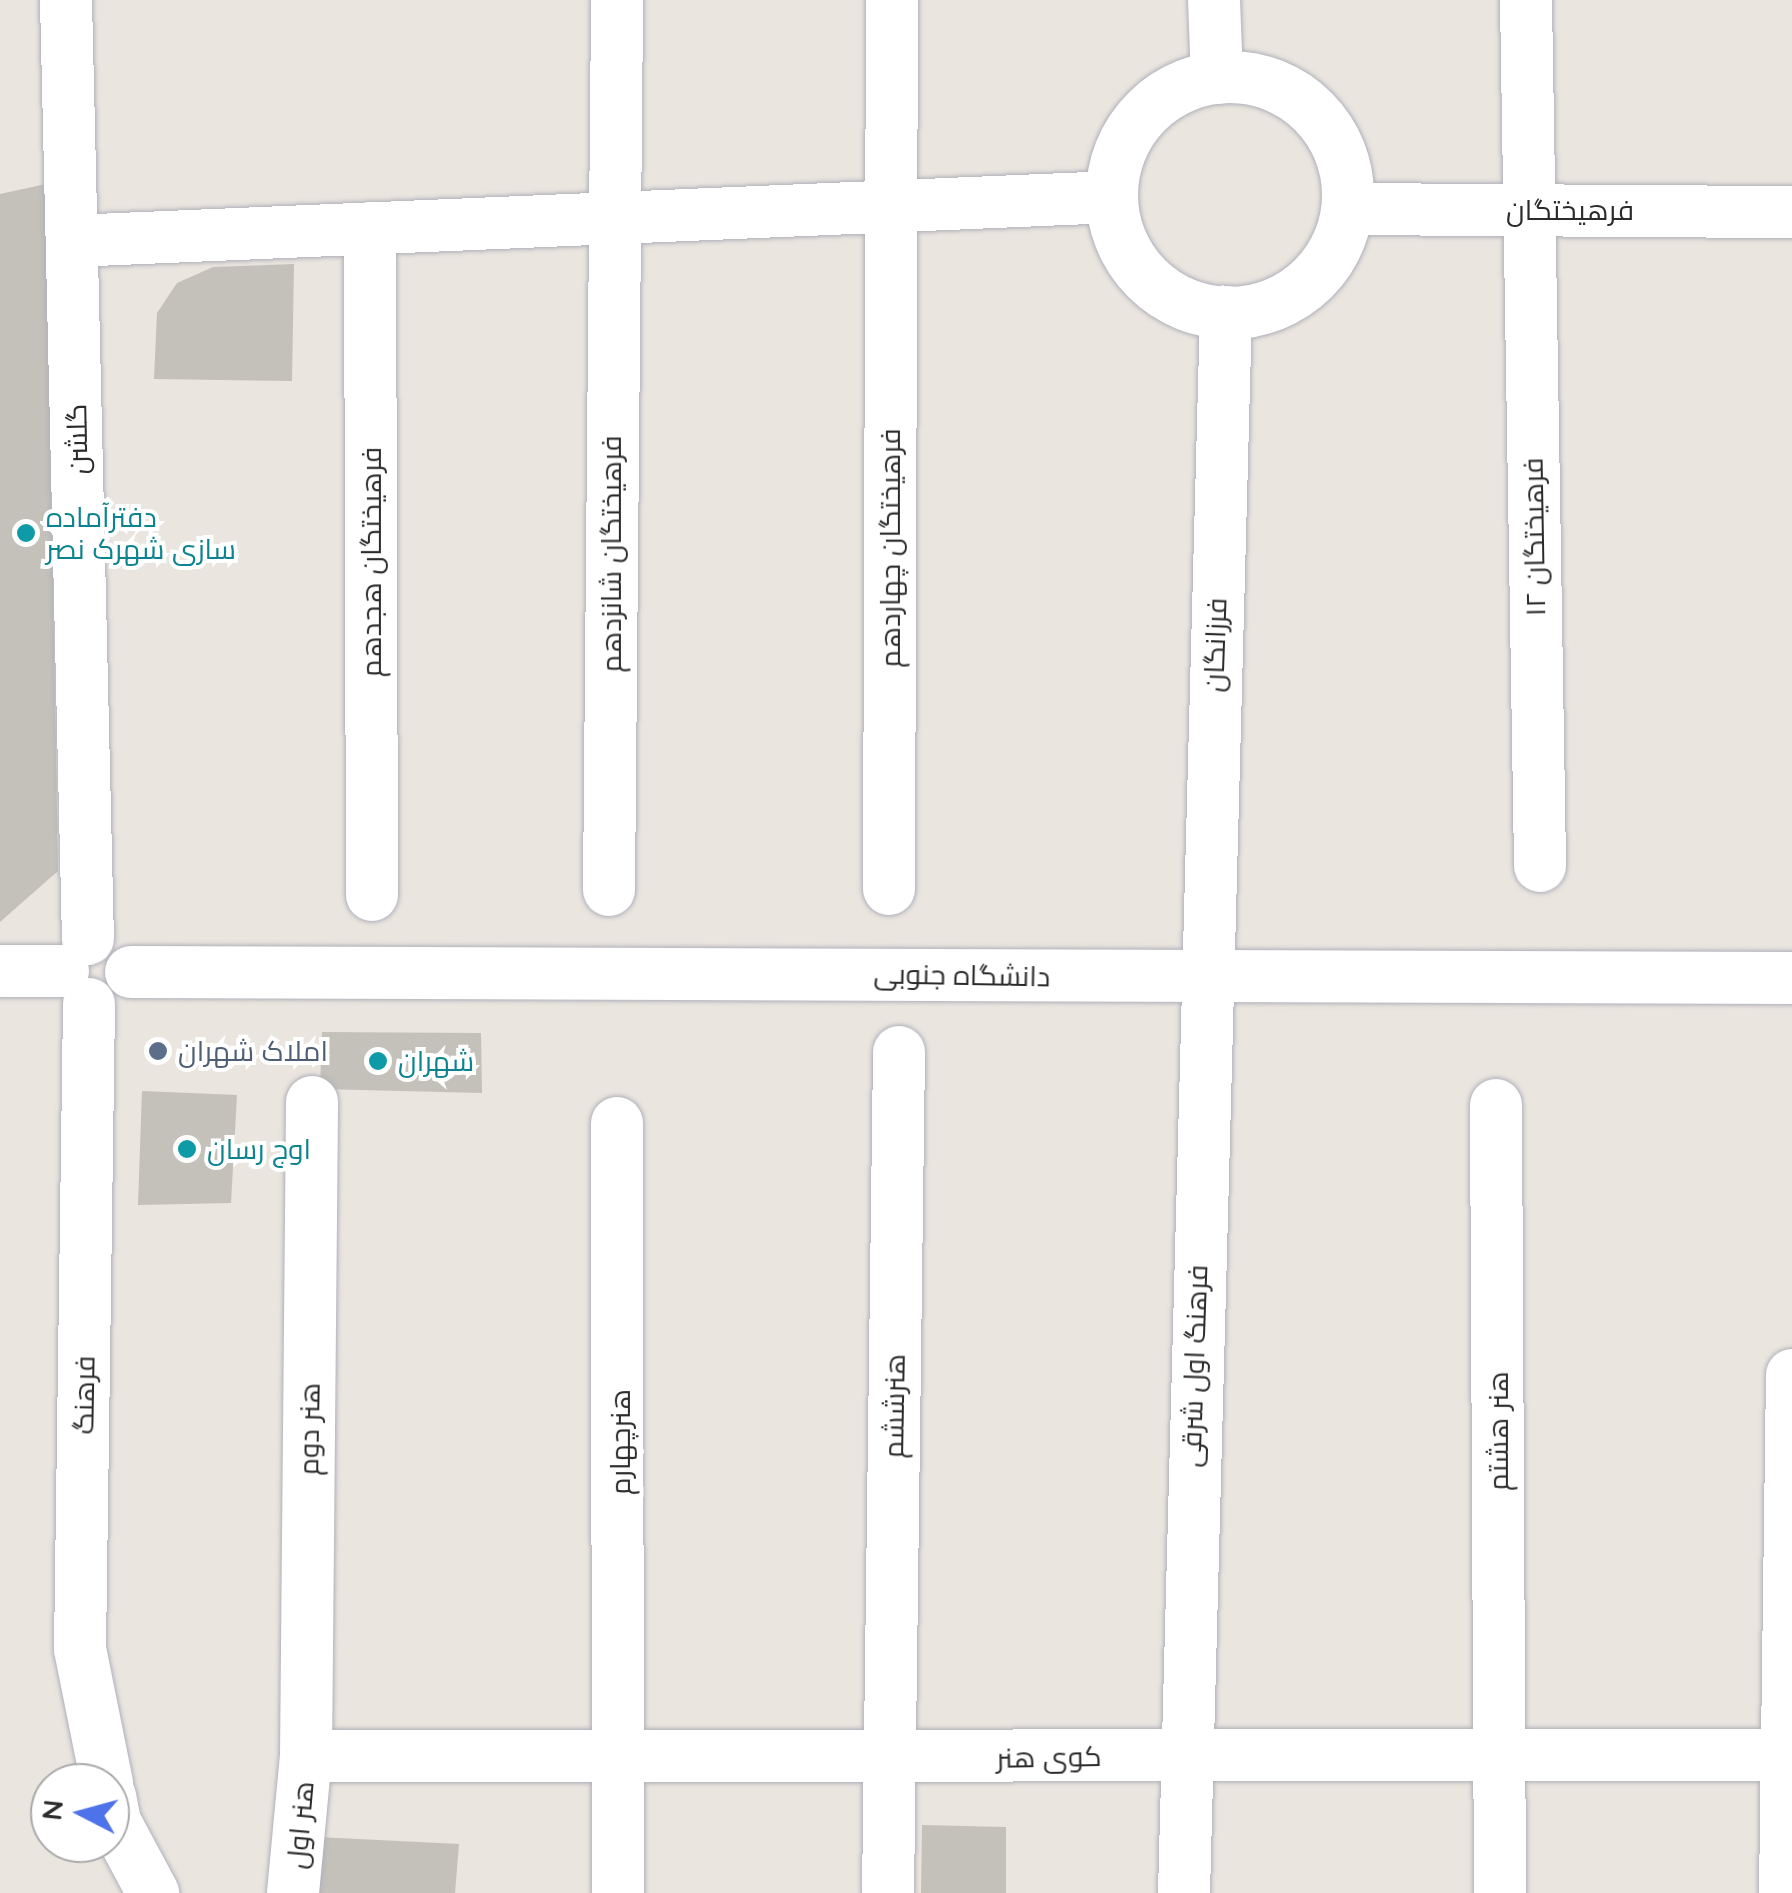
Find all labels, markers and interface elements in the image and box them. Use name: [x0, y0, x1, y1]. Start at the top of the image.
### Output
street label: فرهیختگان: [1506, 193, 1634, 227]
street label: گلشن: [60, 403, 94, 475]
street label: فرهیختگان چهاردهم: [873, 428, 907, 668]
street label: فرهیختگان شانزدهم: [594, 436, 628, 672]
street label: فرهیختگان هجدهم: [354, 447, 388, 677]
street label: فرهیختگان ۱۲: [1516, 457, 1552, 617]
place label: دفترآماده سازی شهرک نصر: [46, 500, 236, 566]
marker: دفترآماده سازی شهرک نصر: [15, 522, 37, 544]
street label: فرزانگان: [1197, 597, 1233, 693]
street label: دانشگاه جنوبی: [873, 957, 1051, 993]
place label: املاک شهران: [178, 1034, 328, 1068]
marker: املاک شهران: [147, 1040, 169, 1062]
place label: شهران: [398, 1044, 474, 1078]
marker: شهران: [367, 1050, 389, 1072]
place label: اوج رسان: [207, 1132, 311, 1166]
marker: اوج رسان: [176, 1138, 198, 1160]
street label: فرهنگ اول شرقی: [1174, 1264, 1214, 1468]
street label: هنرششم: [876, 1353, 912, 1459]
street label: فرهنگ: [67, 1355, 101, 1435]
street label: هنر هشتم: [1481, 1371, 1515, 1491]
street label: هنر دوم: [291, 1382, 327, 1476]
street label: هنرچهارم: [603, 1389, 637, 1495]
street label: کوی هنر: [996, 1739, 1102, 1775]
north arrow: [30, 1763, 130, 1863]
street label: هنر اول: [279, 1780, 321, 1870]
text: N: [33, 1798, 70, 1822]

